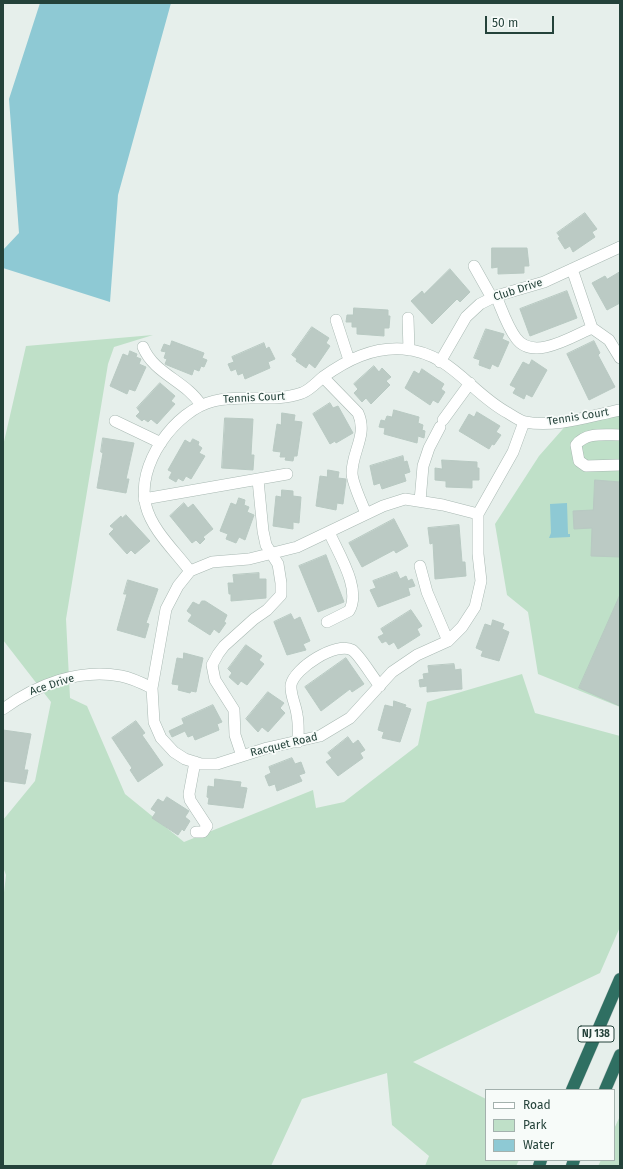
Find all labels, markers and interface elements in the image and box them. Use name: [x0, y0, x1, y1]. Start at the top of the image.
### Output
scale bar: [487, 8, 556, 34]
text: 50 m: [492, 16, 518, 30]
street label: Club Drive: [492, 276, 544, 304]
street label: Tennis Court: [223, 390, 285, 406]
street label: Tennis Court: [546, 406, 610, 428]
street label: Ace Drive: [28, 672, 76, 698]
street label: Racquet Road: [249, 730, 319, 760]
road number: NJ 138: [578, 1026, 614, 1042]
legend: [485, 1089, 615, 1161]
text: Road: [523, 1098, 551, 1112]
text: Park: [523, 1118, 547, 1132]
text: Water: [523, 1138, 554, 1152]

